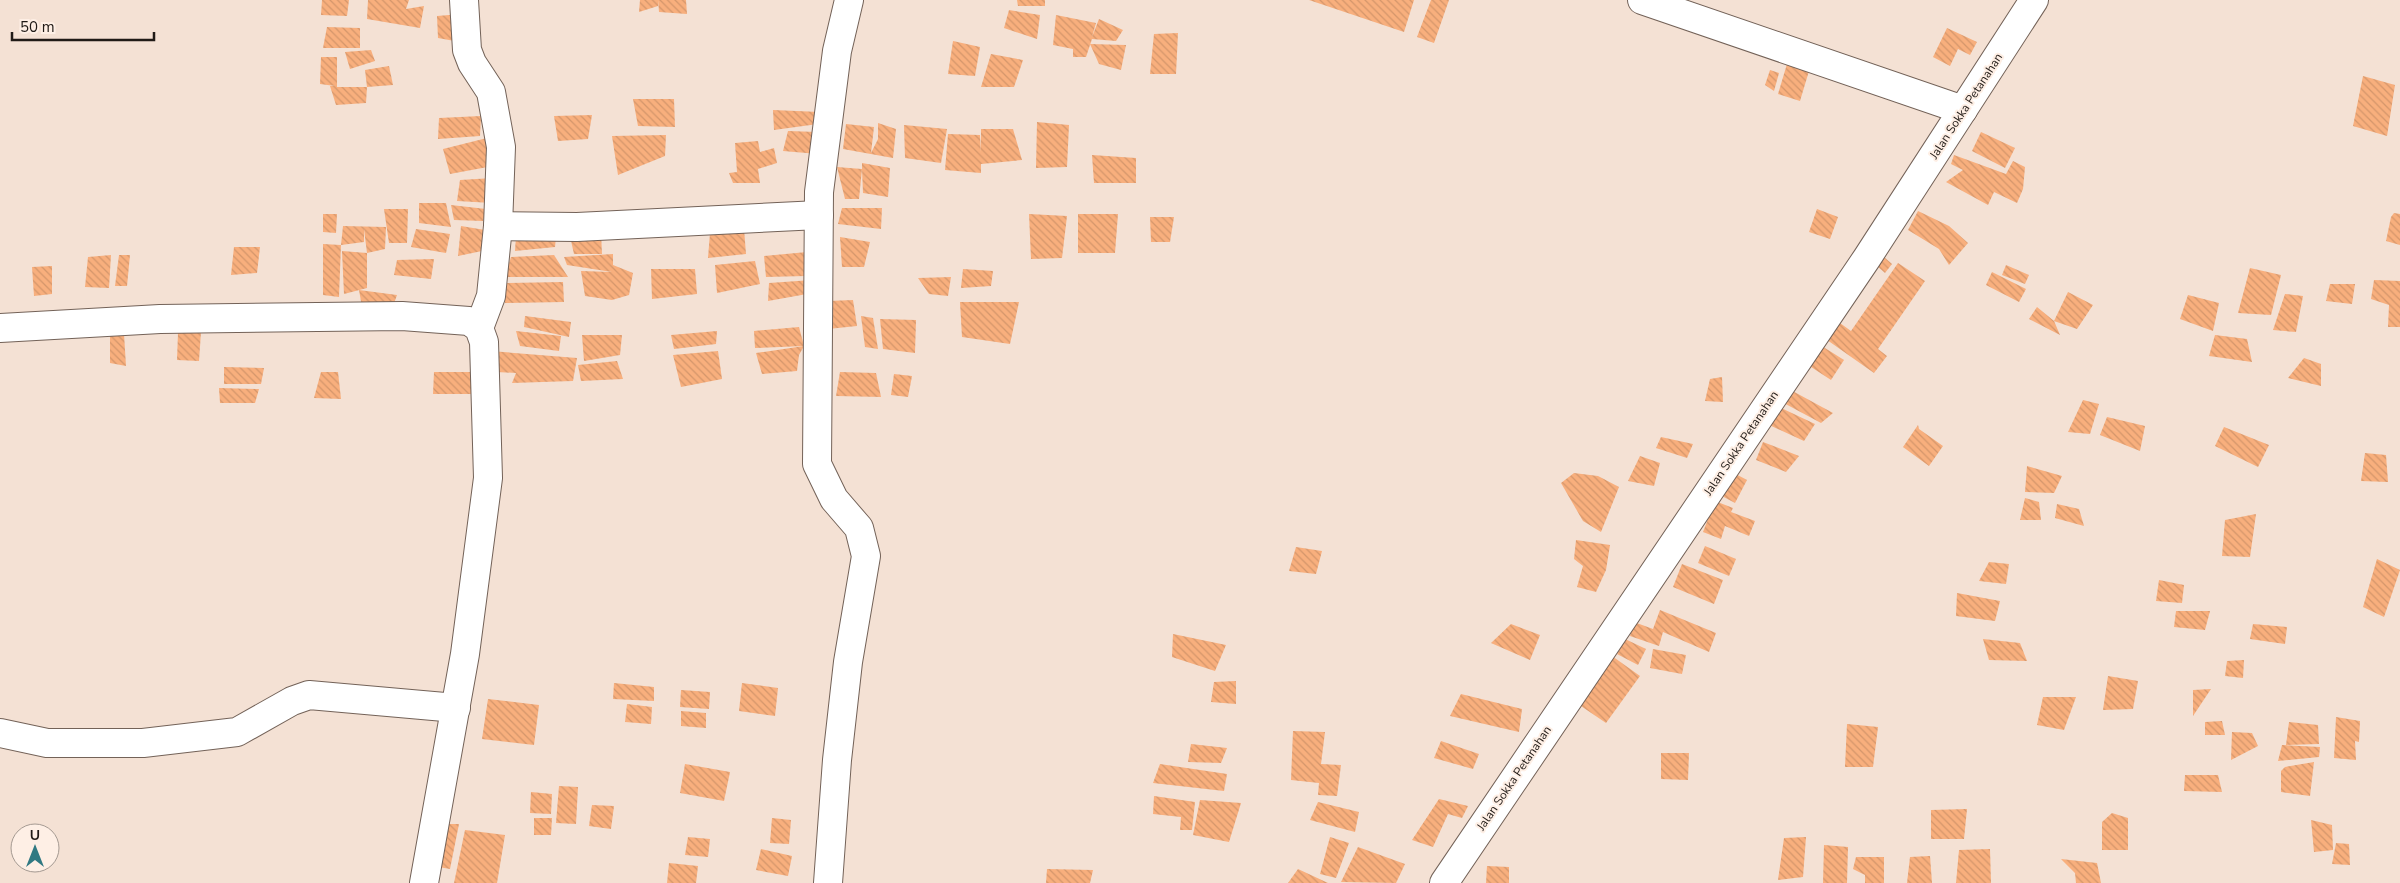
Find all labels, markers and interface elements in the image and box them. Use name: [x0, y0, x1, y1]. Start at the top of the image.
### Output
scale bar: [12, 10, 155, 42]
text: 50 m: [20, 17, 55, 37]
street label: Jalan Sokka Petanahan: [1925, 50, 2006, 163]
street label: Jalan Sokka Petanahan: [1699, 388, 1782, 499]
street label: Jalan Sokka Petanahan: [1472, 723, 1555, 834]
north arrow: [10, 823, 60, 873]
text: U: [30, 826, 40, 845]

